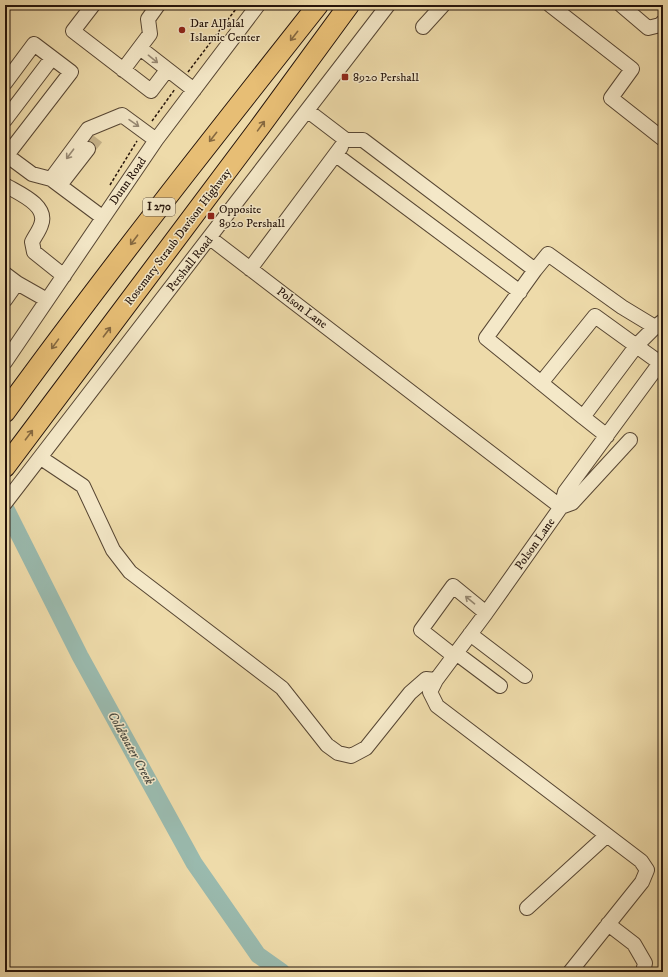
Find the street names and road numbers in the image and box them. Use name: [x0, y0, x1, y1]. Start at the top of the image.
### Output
street label: Dunn Road: [106, 154, 150, 208]
street label: Rosemary Straub Davison Highway: [121, 165, 235, 309]
road number: I 270: [143, 198, 175, 216]
street label: Pershall Road: [164, 233, 216, 295]
street label: Polson Lane: [274, 284, 330, 332]
street label: Polson Lane: [512, 515, 558, 573]

